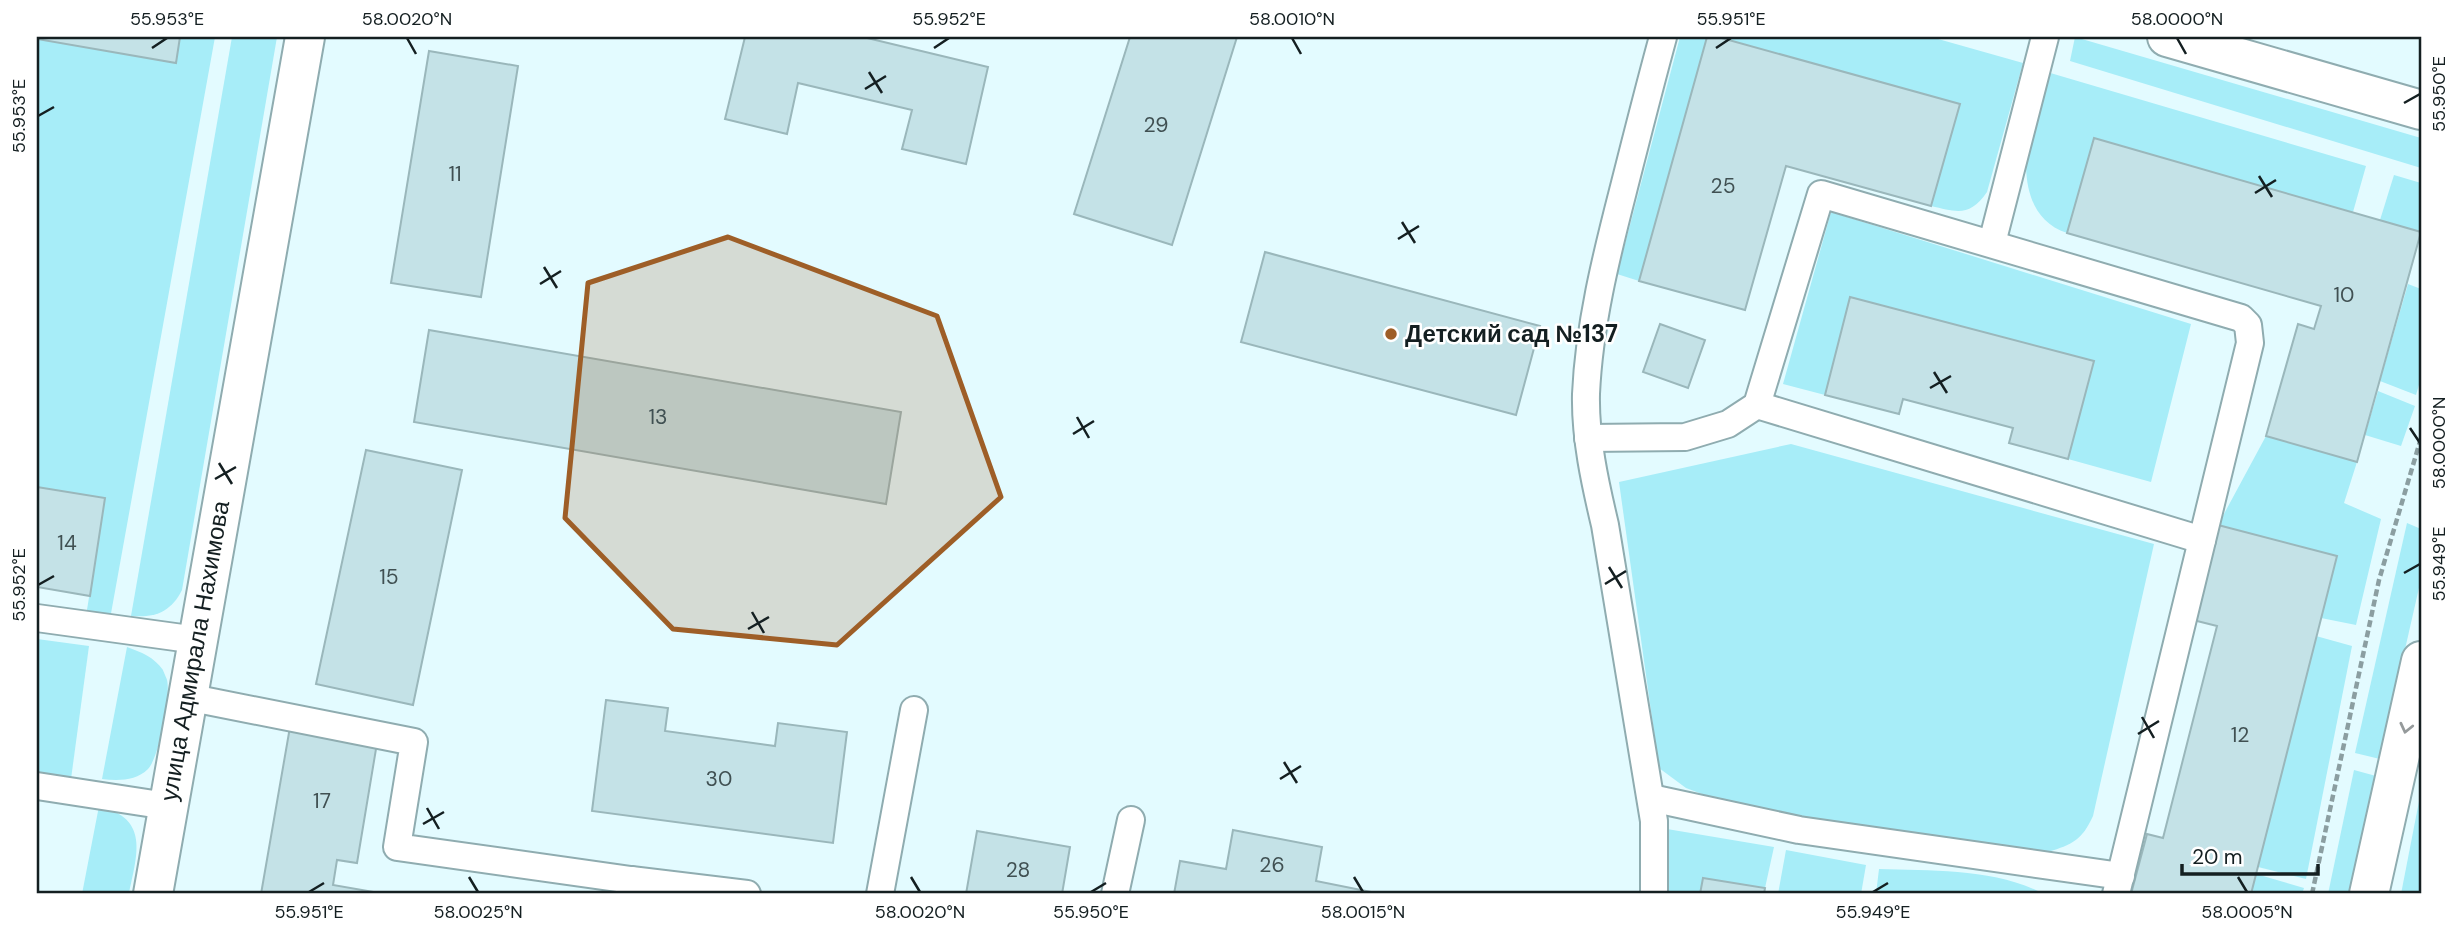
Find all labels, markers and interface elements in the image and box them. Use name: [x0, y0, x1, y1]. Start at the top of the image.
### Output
text: 55.953°E: [130, 7, 204, 31]
text: 58.0020°N: [362, 7, 452, 31]
text: 55.952°E: [912, 7, 986, 31]
text: 58.0010°N: [1249, 7, 1335, 31]
text: 55.951°E: [1696, 7, 1766, 31]
text: 58.0000°N: [2131, 7, 2223, 31]
text: 55.950°E: [2427, 56, 2451, 132]
text: 55.953°E: [7, 79, 31, 153]
house number: 29: [1143, 111, 1169, 139]
house number: 11: [448, 160, 462, 188]
house number: 25: [1711, 172, 1735, 200]
house number: 10: [2334, 281, 2354, 309]
place label: Детский сад №137: [1405, 318, 1618, 349]
marker: Детский сад №137: [1383, 326, 1399, 342]
text: 58.0000°N: [2427, 397, 2451, 489]
house number: 13: [649, 403, 667, 431]
street label: улица Адмирала Нахимова: [153, 498, 236, 804]
text: 55.949°E: [2427, 527, 2451, 601]
house number: 14: [57, 529, 77, 557]
text: 55.952°E: [7, 548, 31, 622]
house number: 15: [379, 563, 399, 591]
house number: 12: [2231, 721, 2249, 749]
one-way arrow: [2400, 722, 2415, 734]
house number: 30: [706, 765, 732, 793]
house number: 17: [313, 787, 331, 815]
scale bar: [2182, 833, 2318, 877]
text: 20 m: [2192, 843, 2243, 871]
house number: 26: [1259, 851, 1285, 879]
house number: 28: [1006, 856, 1030, 884]
text: 55.951°E: [274, 900, 344, 924]
text: 58.0025°N: [433, 900, 523, 924]
text: 58.0020°N: [875, 900, 965, 924]
text: 55.950°E: [1053, 900, 1129, 924]
text: 58.0015°N: [1321, 900, 1405, 924]
text: 55.949°E: [1836, 900, 1910, 924]
text: 58.0005°N: [2201, 900, 2293, 924]

